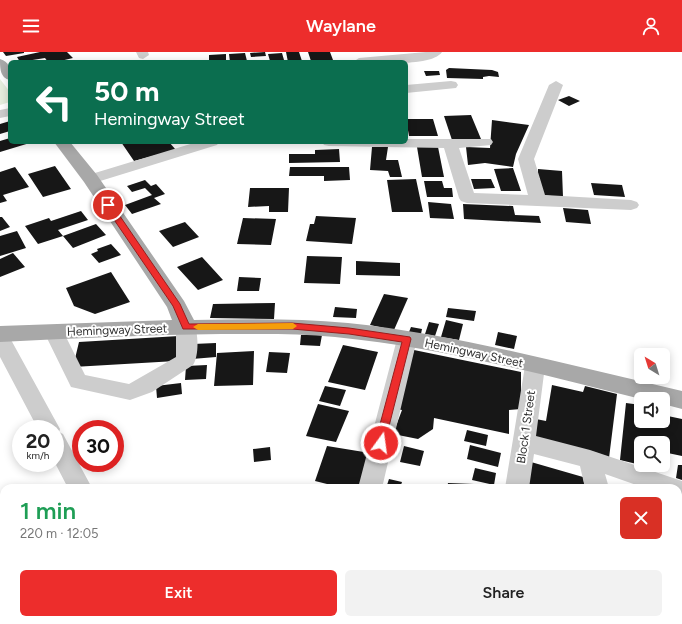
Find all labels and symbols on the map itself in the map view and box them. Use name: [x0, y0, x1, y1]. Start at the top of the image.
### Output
pin: [91, 188, 125, 222]
street label: Hemingway Street: [67, 321, 168, 339]
street label: Hemingway Street: [423, 336, 525, 370]
north arrow: [634, 348, 670, 384]
street label: Block 1 Street: [514, 389, 538, 464]
speed limit sign: 30: [72, 420, 124, 472]
position arrow: [360, 422, 402, 464]

